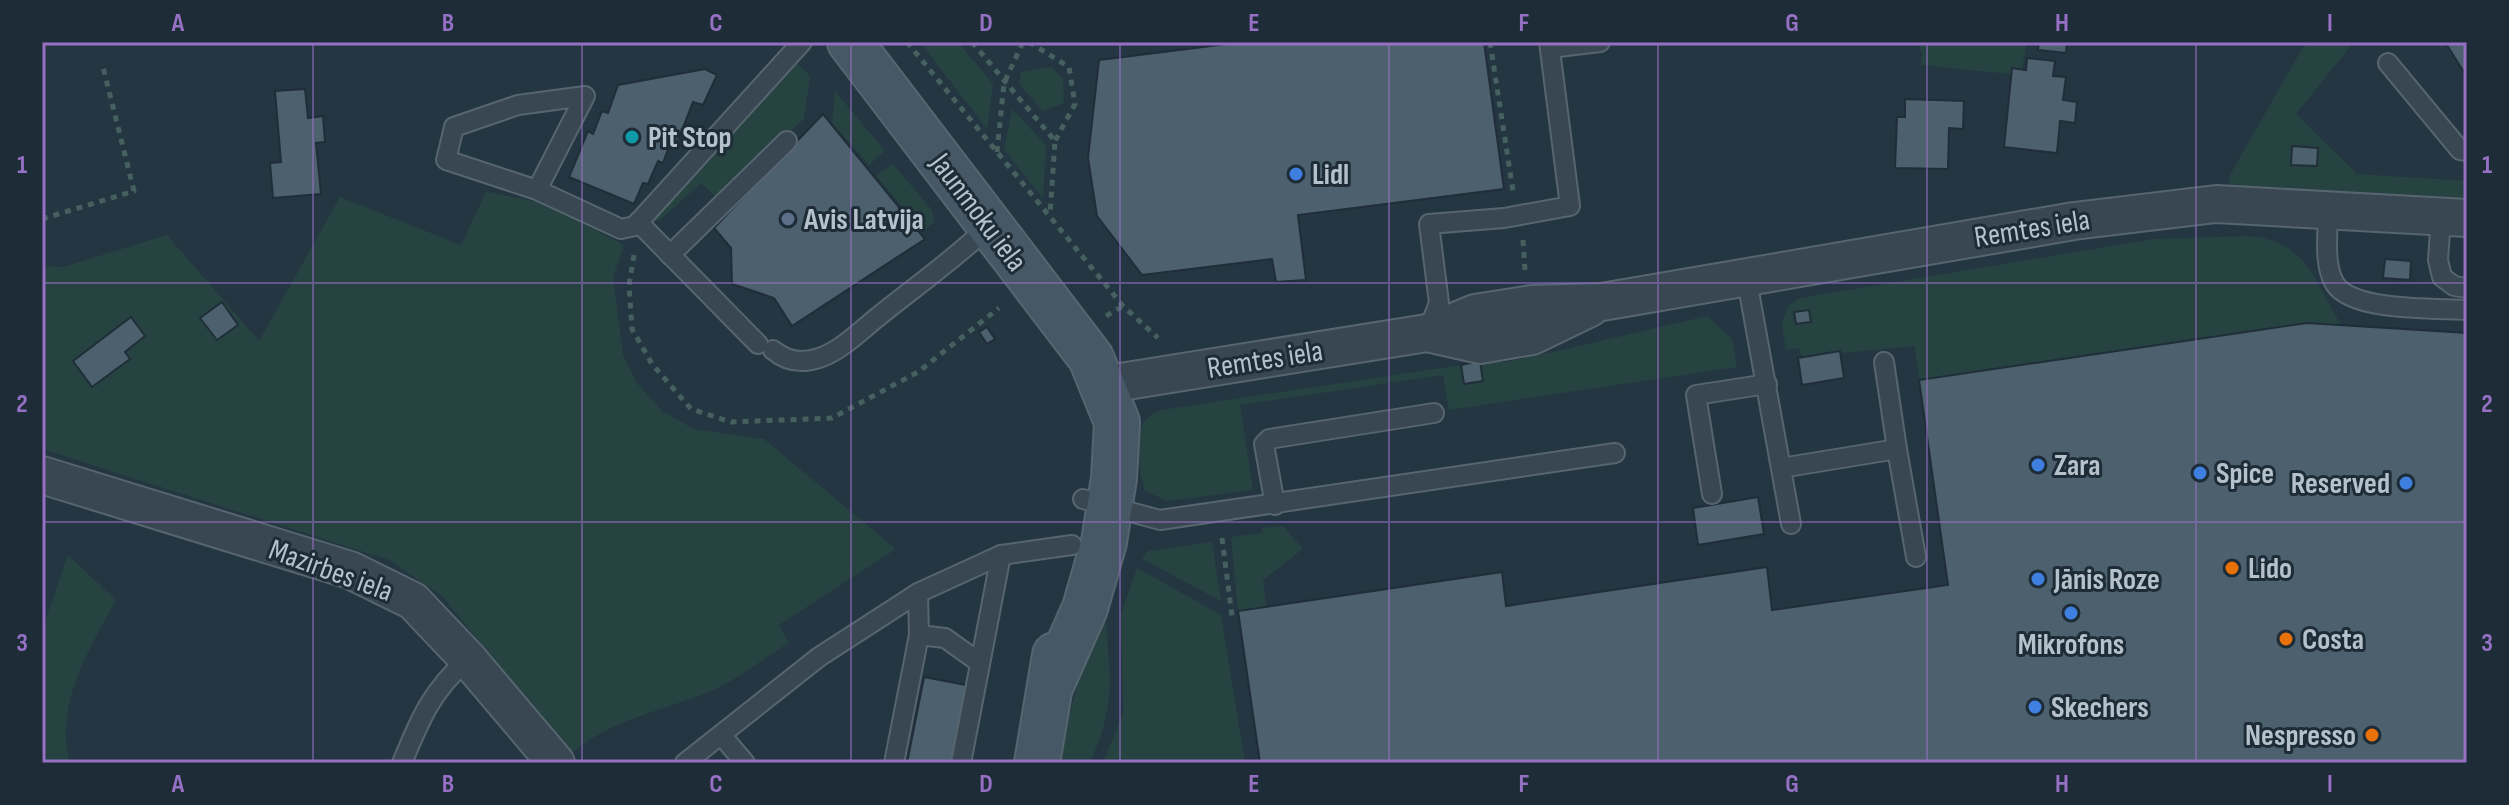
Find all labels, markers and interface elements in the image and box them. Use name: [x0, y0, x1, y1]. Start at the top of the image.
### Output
text: A: [171, 8, 185, 39]
text: B: [442, 8, 454, 39]
text: C: [709, 8, 723, 39]
text: D: [979, 8, 993, 39]
text: E: [1248, 8, 1260, 39]
text: F: [1519, 8, 1530, 39]
text: G: [1785, 8, 1799, 39]
text: H: [2055, 8, 2069, 39]
text: I: [2327, 8, 2333, 39]
place label: Pit Stop: [648, 120, 732, 156]
marker: Pit Stop: [623, 128, 641, 146]
street label: Jaunmoku iela: [922, 146, 1034, 279]
text: 1: [17, 150, 27, 181]
text: 1: [2482, 150, 2492, 181]
place label: Lidl: [1312, 157, 1349, 193]
marker: Lidl: [1287, 165, 1305, 183]
place label: Avis Latvija: [803, 202, 924, 238]
street label: Remtes iela: [1972, 202, 2092, 256]
marker: Avis Latvija: [779, 210, 797, 228]
street label: Remtes iela: [1205, 333, 1325, 387]
text: 2: [16, 389, 28, 420]
text: 2: [2481, 389, 2493, 420]
place label: Zara: [2054, 448, 2101, 484]
marker: Zara: [2029, 456, 2047, 474]
place label: Spice: [2216, 456, 2274, 492]
marker: Spice: [2191, 464, 2209, 482]
place label: Reserved: [2291, 466, 2390, 502]
marker: Reserved: [2397, 474, 2415, 492]
street label: Mazirbes iela: [264, 532, 397, 610]
place label: Lido: [2248, 551, 2292, 587]
marker: Lido: [2223, 559, 2241, 577]
place label: Jānis Roze: [2053, 562, 2160, 598]
marker: Jānis Roze: [2029, 570, 2047, 588]
marker: Mikrofons: [2062, 604, 2080, 622]
place label: Costa: [2302, 622, 2364, 658]
place label: Mikrofons: [2018, 627, 2124, 663]
text: 3: [16, 628, 28, 659]
text: 3: [2481, 628, 2493, 659]
marker: Costa: [2277, 630, 2295, 648]
place label: Skechers: [2051, 690, 2149, 726]
marker: Skechers: [2026, 698, 2044, 716]
place label: Nespresso: [2245, 718, 2356, 754]
marker: Nespresso: [2363, 726, 2381, 744]
text: A: [171, 769, 185, 800]
text: B: [442, 769, 454, 800]
text: C: [709, 769, 723, 800]
text: D: [979, 769, 993, 800]
text: E: [1248, 769, 1260, 800]
text: F: [1519, 769, 1530, 800]
text: G: [1785, 769, 1799, 800]
text: H: [2055, 769, 2069, 800]
text: I: [2327, 769, 2333, 800]

